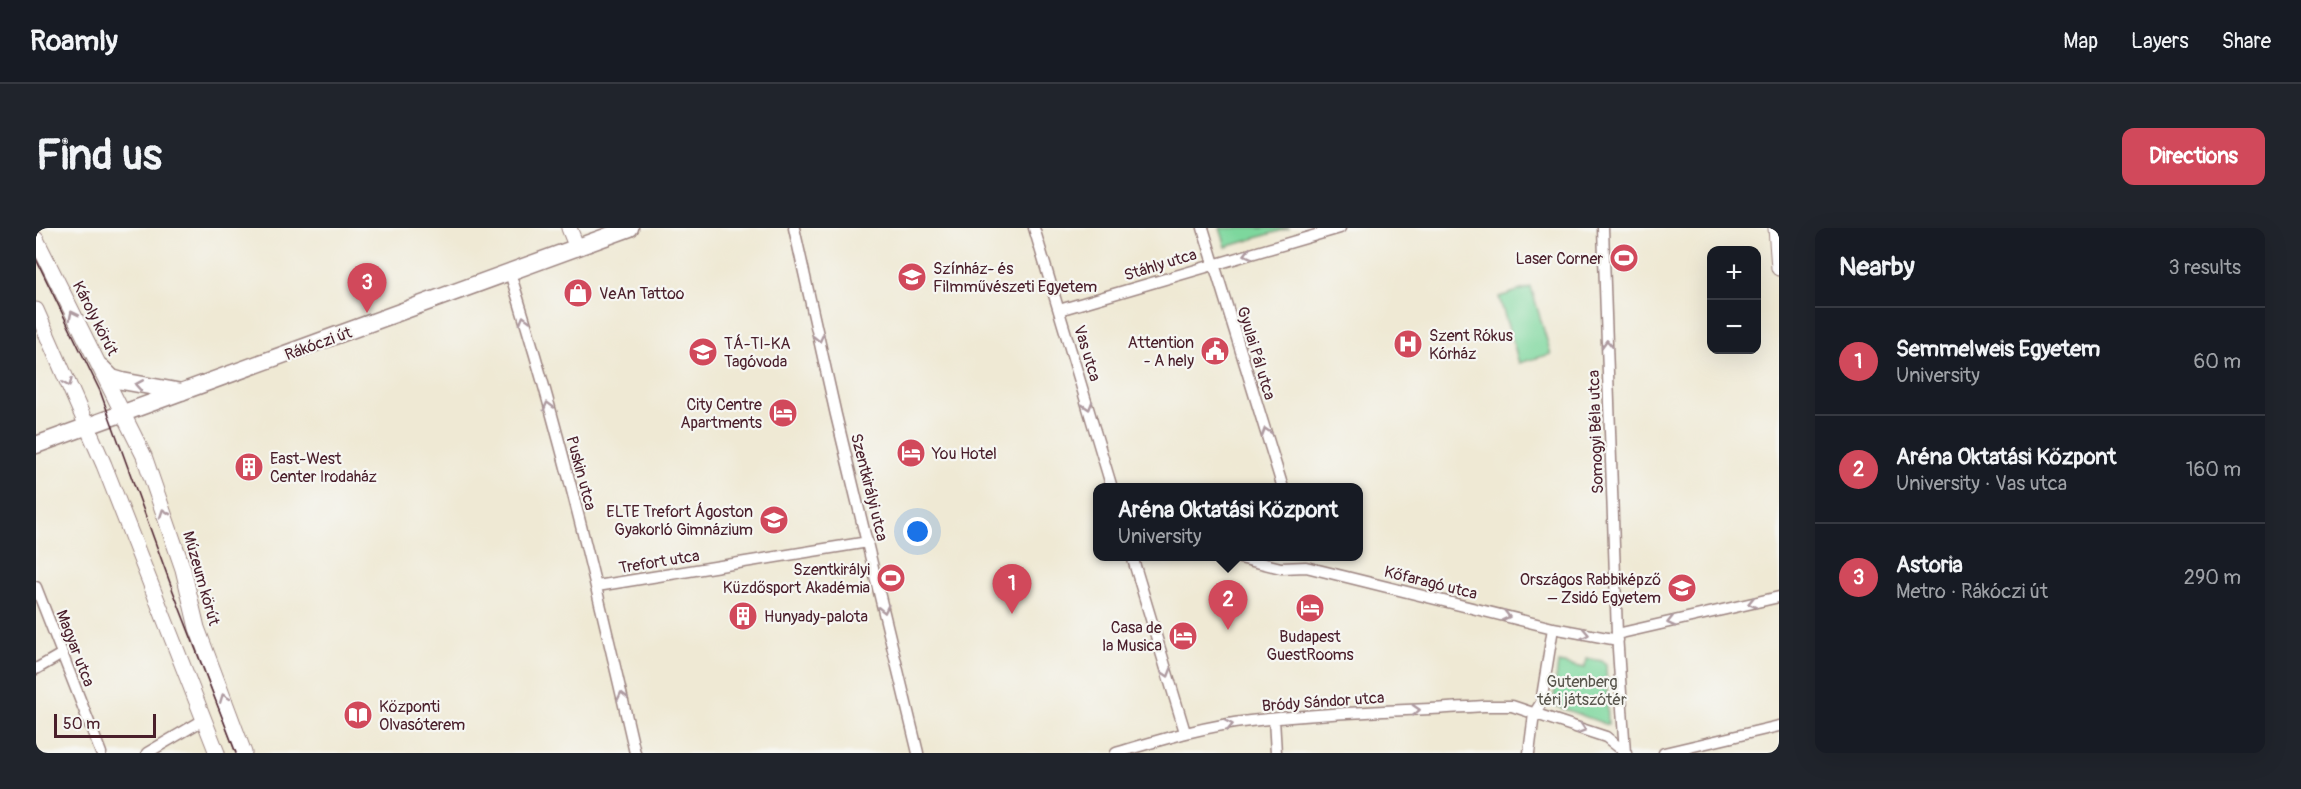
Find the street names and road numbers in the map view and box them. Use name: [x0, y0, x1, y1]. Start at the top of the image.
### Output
street label: Stáhly utca: [1122, 244, 1199, 285]
street label: Károly körút: [68, 278, 123, 360]
street label: Gyulai Pál utca: [1232, 304, 1280, 402]
street label: Rákóczi út: [282, 322, 355, 365]
street label: Vas utca: [1069, 323, 1105, 384]
street label: Somogyi Béla utca: [1584, 370, 1608, 494]
street label: Szentkirályi utca: [846, 431, 892, 543]
street label: Puskin utca: [562, 434, 601, 513]
street label: Múzeum körút: [178, 529, 224, 628]
street label: Trefort utca: [617, 546, 701, 578]
street label: Kőfaragó utca: [1382, 562, 1479, 604]
street label: Magyar utca: [51, 607, 99, 690]
street label: Bródy Sándor utca: [1261, 688, 1385, 716]

